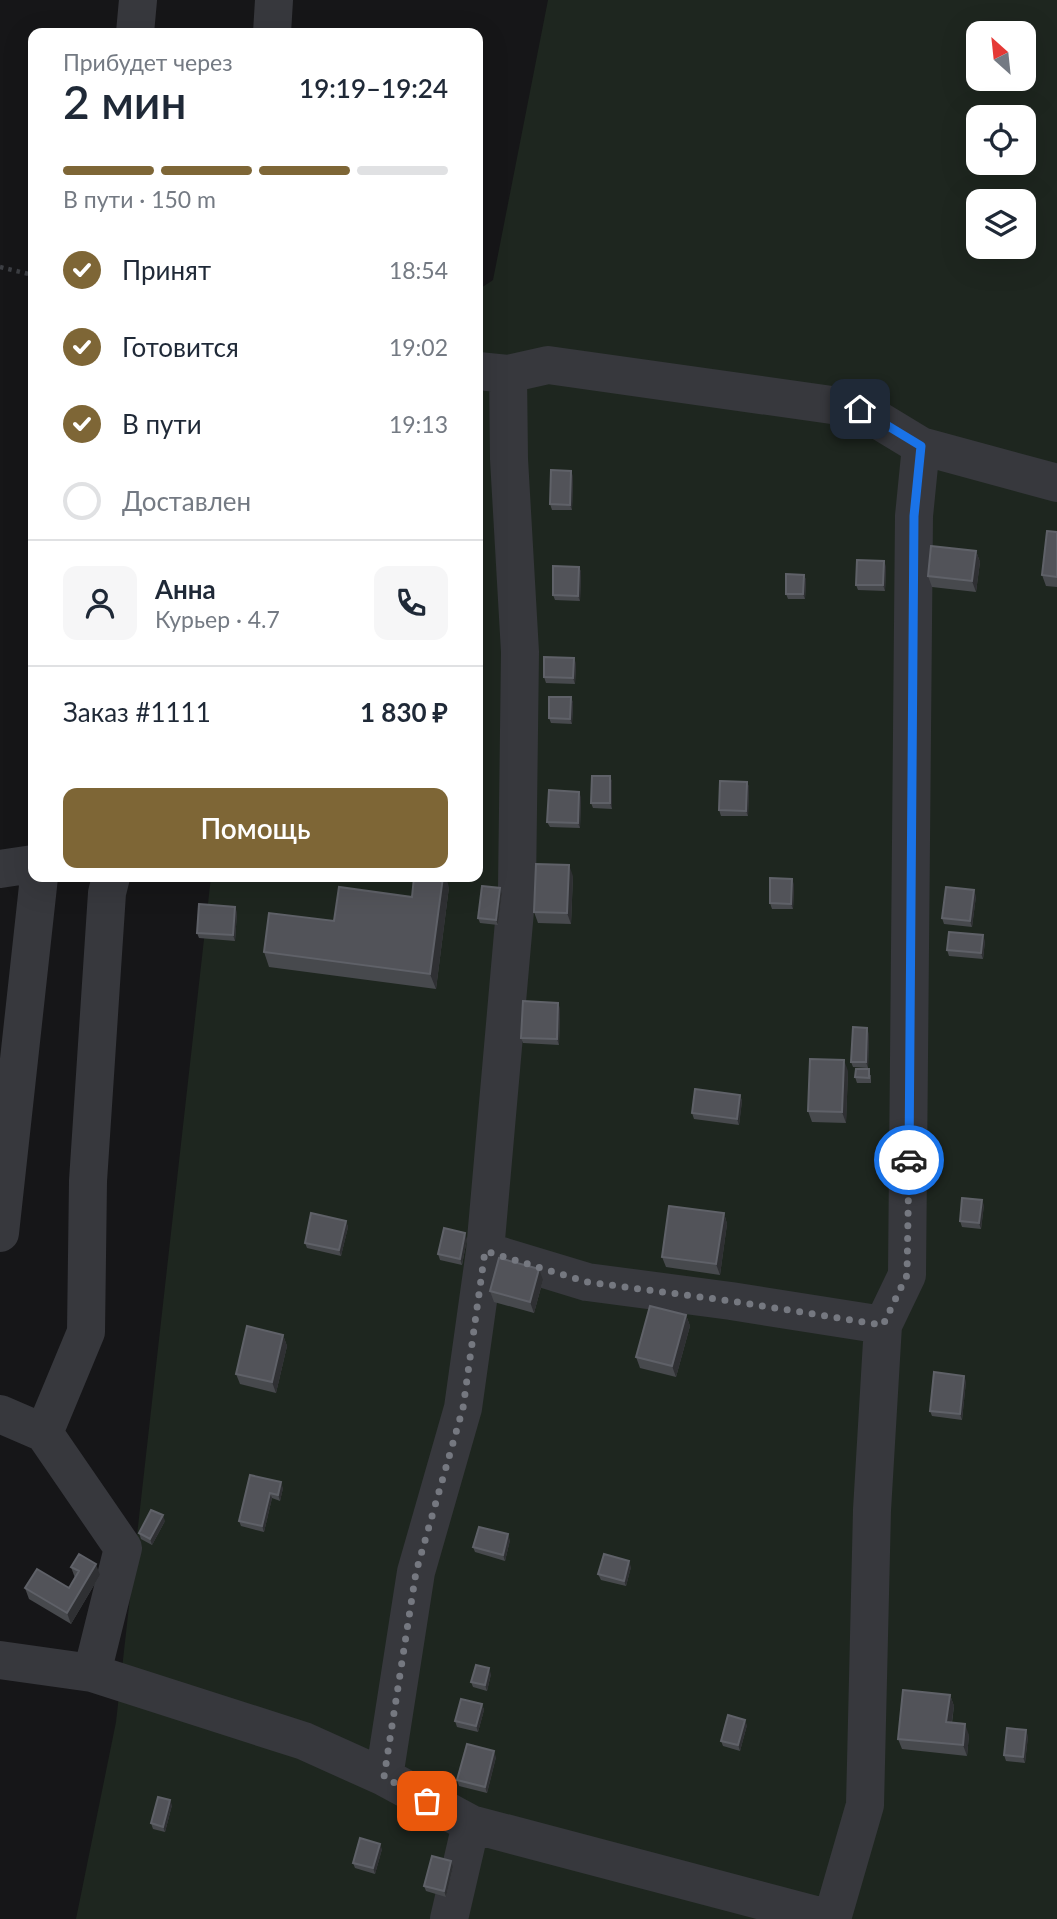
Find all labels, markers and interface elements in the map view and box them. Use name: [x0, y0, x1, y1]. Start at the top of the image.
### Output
north arrow: [966, 21, 1036, 91]
map controls: [966, 21, 1036, 259]
text: Прибудет через: [63, 48, 233, 76]
text: 19:19–19:24: [299, 72, 448, 104]
text: 2 мин: [63, 74, 187, 129]
button: locate: [966, 105, 1036, 175]
text: В пути · 150 m: [63, 185, 216, 213]
button: layers: [966, 189, 1036, 259]
icon: check: [63, 251, 101, 289]
text: Принят: [122, 254, 211, 286]
text: 18:54: [389, 256, 448, 284]
icon: check: [63, 328, 101, 366]
text: Готовится: [122, 331, 239, 363]
text: 19:02: [389, 333, 448, 361]
pin: [830, 379, 890, 439]
icon: home: [841, 390, 879, 428]
icon: check: [63, 405, 101, 443]
text: В пути: [122, 408, 202, 440]
text: 19:13: [389, 410, 448, 438]
text: Доставлен: [122, 485, 251, 517]
button: person: [63, 566, 137, 640]
button: phone: [374, 566, 448, 640]
text: Анна: [155, 573, 216, 605]
text: Курьер · 4.7: [155, 605, 280, 633]
text: Заказ #1111: [63, 696, 211, 728]
text: 1 830 ₽: [360, 696, 448, 728]
button: Помощь: [63, 788, 448, 868]
courier: [874, 1125, 944, 1195]
icon: car: [890, 1141, 928, 1179]
pin: [397, 1771, 457, 1831]
icon: bag: [408, 1782, 446, 1820]

